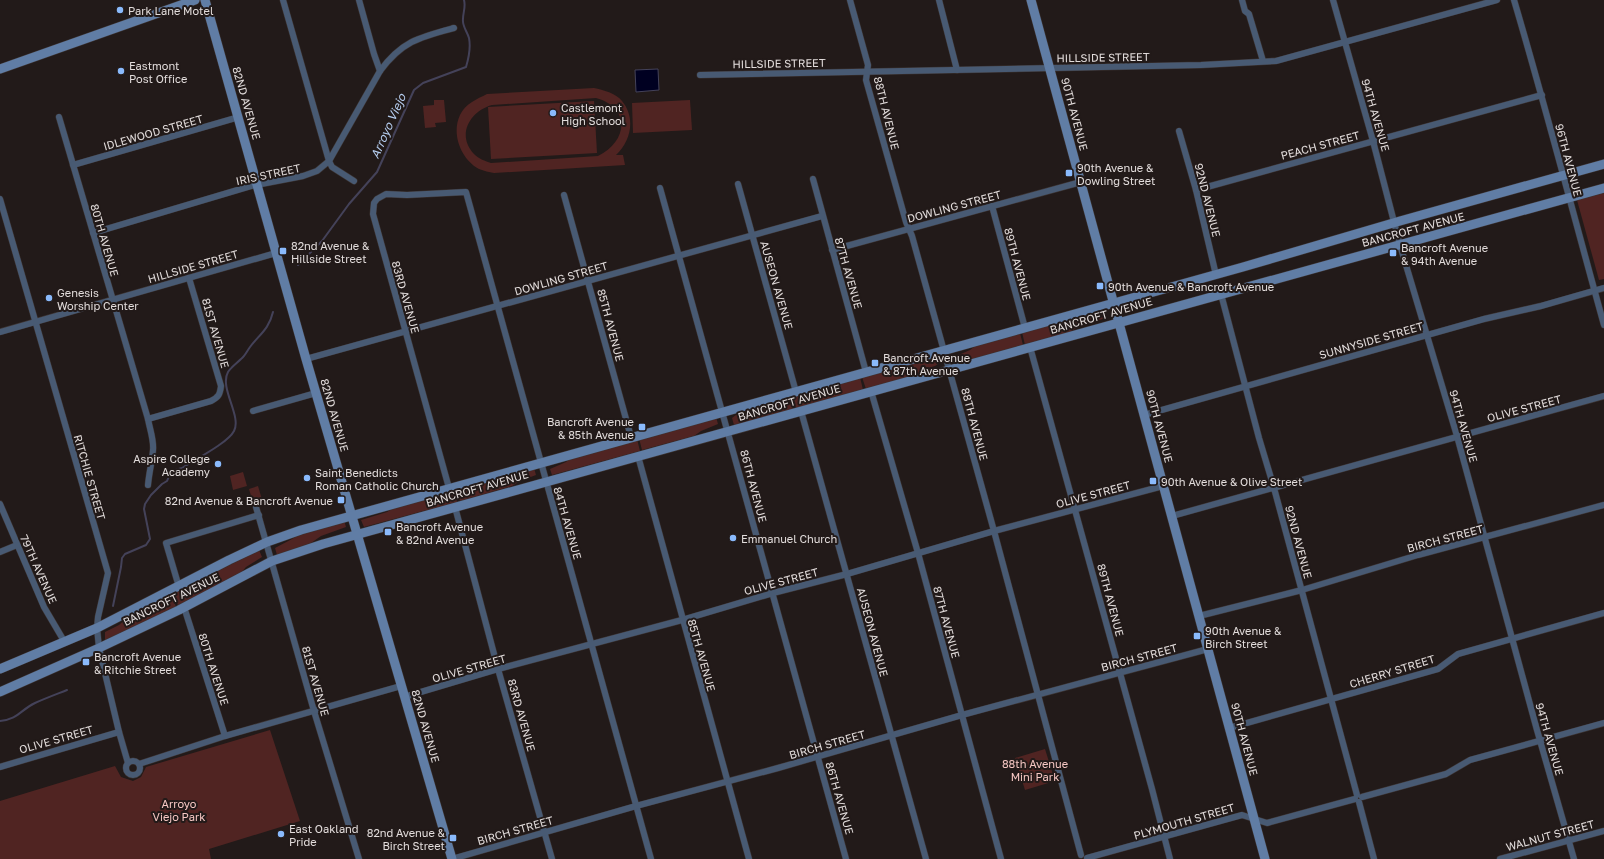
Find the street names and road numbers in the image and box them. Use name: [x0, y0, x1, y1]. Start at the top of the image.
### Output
street label: HILLSIDE STREET: [1056, 50, 1150, 64]
street label: HILLSIDE STREET: [732, 56, 826, 70]
street label: 82ND AVENUE: [230, 65, 264, 141]
street label: 88TH AVENUE: [872, 75, 902, 151]
street label: 90TH AVENUE: [1059, 76, 1091, 152]
street label: 94TH AVENUE: [1359, 77, 1393, 153]
street label: IDLEWOOD STREET: [102, 112, 204, 152]
street label: 96TH AVENUE: [1553, 122, 1585, 198]
street label: PEACH STREET: [1279, 128, 1361, 162]
street label: IRIS STREET: [234, 161, 302, 187]
street label: 92ND AVENUE: [1193, 162, 1223, 238]
street label: DOWLING STREET: [906, 187, 1002, 225]
street label: 80TH AVENUE: [88, 202, 122, 278]
street label: BANCROFT AVENUE: [1360, 209, 1466, 249]
street label: 89TH AVENUE: [1002, 226, 1034, 302]
street label: 87TH AVENUE: [833, 236, 866, 311]
street label: AUSEON AVENUE: [758, 239, 796, 331]
street label: HILLSIDE STREET: [146, 247, 240, 285]
street label: DOWLING STREET: [513, 258, 609, 298]
street label: 83RD AVENUE: [389, 259, 423, 335]
street label: 85TH AVENUE: [595, 287, 627, 363]
street label: BANCROFT AVENUE: [1048, 294, 1154, 336]
street label: 81ST AVENUE: [200, 297, 232, 370]
street label: SUNNYSIDE STREET: [1317, 319, 1425, 361]
street label: 82ND AVENUE: [318, 377, 352, 453]
street label: BANCROFT AVENUE: [736, 381, 842, 423]
street label: 88TH AVENUE: [959, 386, 991, 462]
street label: 90TH AVENUE: [1144, 388, 1176, 464]
street label: 94TH AVENUE: [1447, 388, 1481, 464]
street label: OLIVE STREET: [1485, 392, 1563, 424]
street label: RITCHIE STREET: [72, 433, 108, 521]
street label: 86TH AVENUE: [738, 448, 770, 524]
street label: BANCROFT AVENUE: [424, 467, 530, 509]
street label: OLIVE STREET: [1054, 478, 1132, 510]
street label: 84TH AVENUE: [551, 485, 585, 561]
street label: 92ND AVENUE: [1283, 504, 1315, 580]
street label: BIRCH STREET: [1405, 522, 1485, 554]
street label: 79TH AVENUE: [18, 533, 60, 606]
street label: 89TH AVENUE: [1095, 562, 1127, 638]
street label: OLIVE STREET: [742, 565, 820, 597]
street label: BANCROFT AVENUE: [121, 570, 222, 628]
street label: 87TH AVENUE: [931, 585, 963, 660]
street label: AUSEON AVENUE: [855, 586, 891, 678]
street label: 85TH AVENUE: [685, 617, 719, 693]
street label: 80TH AVENUE: [196, 631, 232, 707]
street label: BIRCH STREET: [1099, 641, 1179, 673]
street label: 81ST AVENUE: [300, 645, 332, 718]
street label: OLIVE STREET: [431, 651, 508, 685]
street label: CHERRY STREET: [1348, 652, 1436, 690]
street label: 83RD AVENUE: [505, 677, 539, 753]
street label: 82ND AVENUE: [409, 688, 443, 764]
street label: 90TH AVENUE: [1229, 701, 1261, 777]
street label: 94TH AVENUE: [1533, 701, 1567, 777]
street label: OLIVE STREET: [18, 722, 95, 756]
street label: BIRCH STREET: [787, 727, 867, 761]
street label: 86TH AVENUE: [823, 760, 857, 836]
street label: PLYMOUTH STREET: [1132, 800, 1236, 842]
street label: BIRCH STREET: [475, 813, 555, 847]
street label: WALNUT STREET: [1504, 817, 1596, 853]

